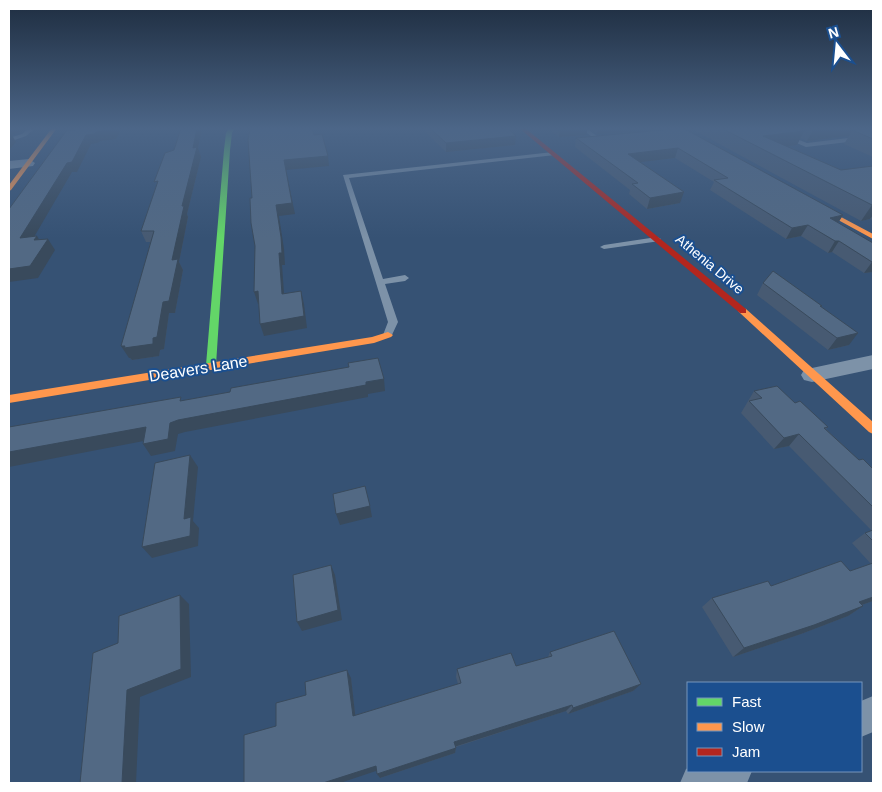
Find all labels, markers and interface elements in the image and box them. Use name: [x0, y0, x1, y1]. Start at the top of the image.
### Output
north arrow: [812, 20, 862, 70]
text: N: [826, 23, 840, 42]
street label: Athenia Drive: [673, 231, 747, 297]
street label: Deavers Lane: [148, 352, 249, 385]
legend: [687, 682, 862, 772]
text: Fast: [732, 693, 762, 710]
text: Slow: [732, 718, 765, 735]
text: Jam: [732, 743, 760, 760]

